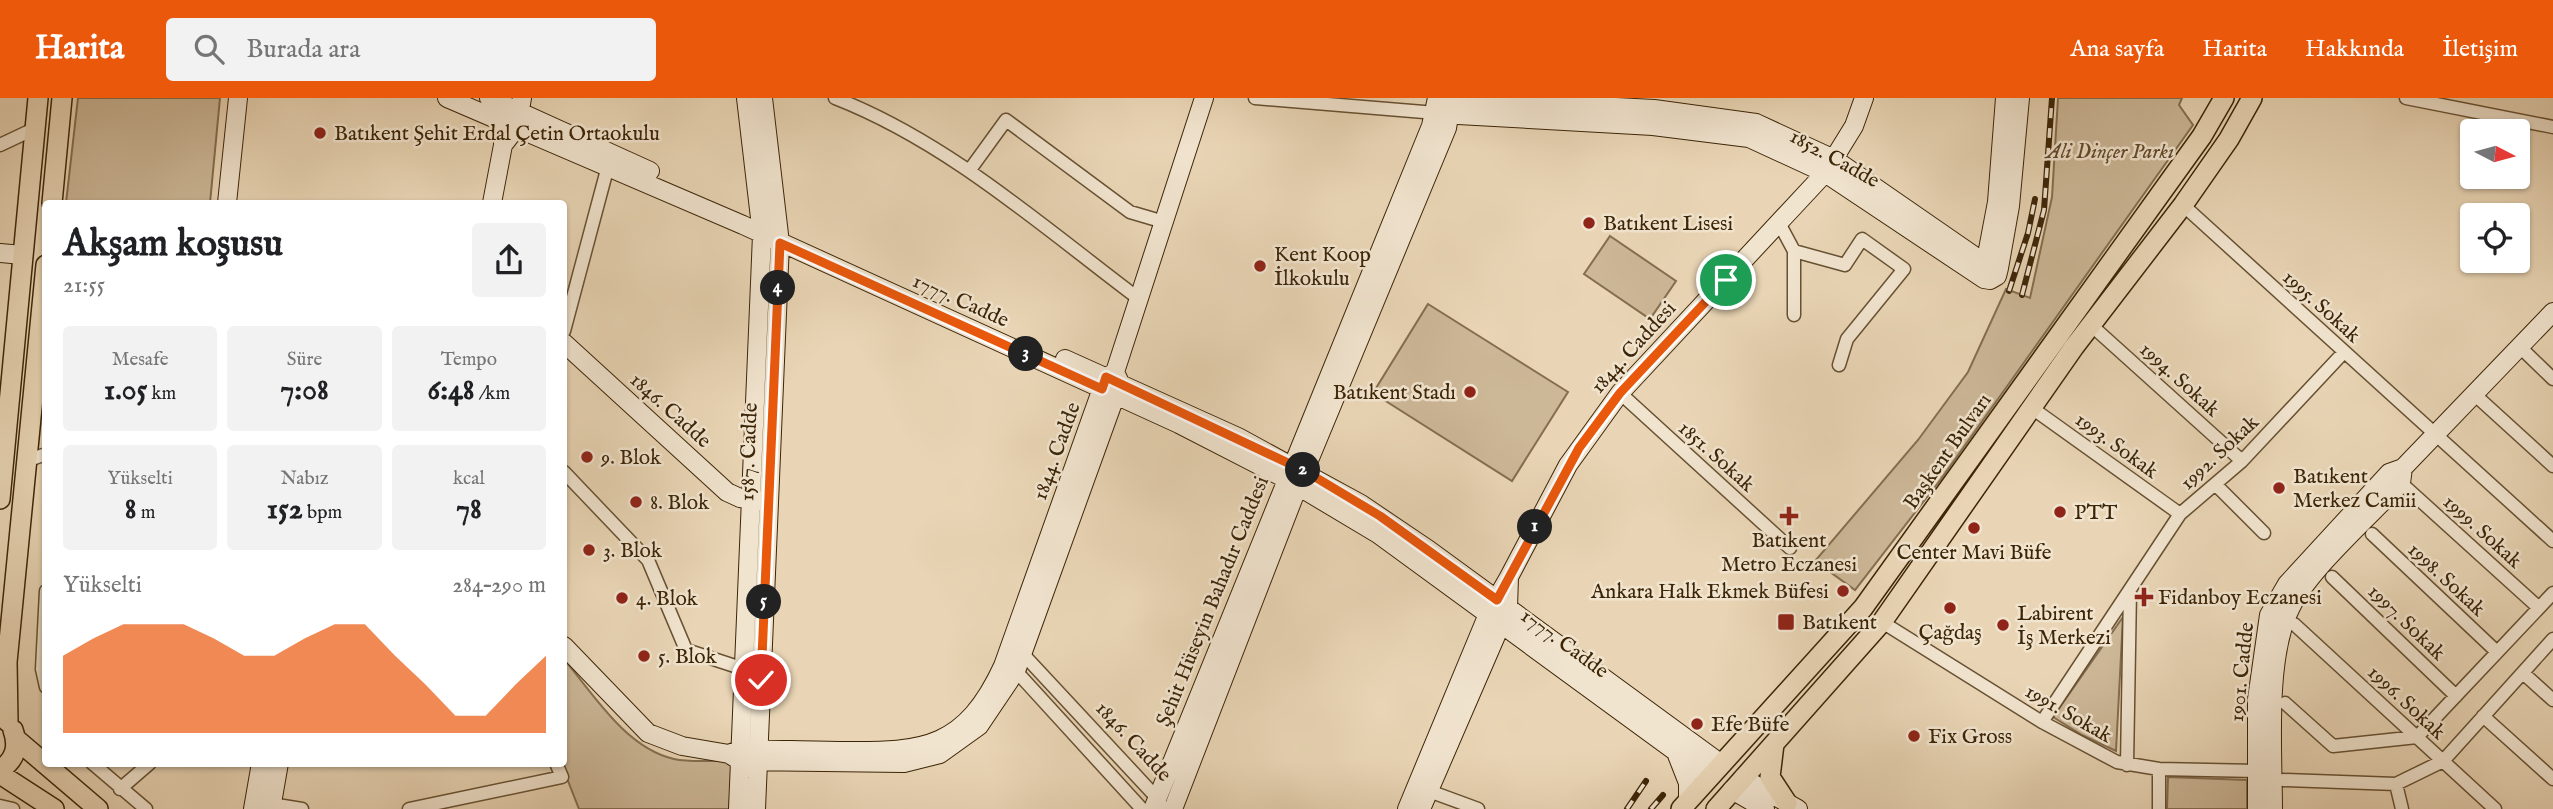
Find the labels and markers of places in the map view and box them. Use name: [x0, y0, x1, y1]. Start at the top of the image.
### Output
place label: Batıkent Şehit Erdal Çetin Ortaokulu: [334, 121, 660, 148]
marker: Batıkent Şehit Erdal Çetin Ortaokulu: [312, 125, 328, 141]
place label: Batıkent Lisesi: [1603, 211, 1733, 238]
marker: Batıkent Lisesi: [1581, 215, 1597, 231]
place label: Kent Koop İlkokulu: [1274, 242, 1371, 293]
pin: [1696, 250, 1756, 310]
marker: Kent Koop İlkokulu: [1252, 258, 1268, 274]
pin: 4: [760, 270, 796, 306]
pin: 3: [1009, 336, 1044, 372]
place label: Batıkent Stadı: [1333, 380, 1456, 407]
marker: Batıkent Stadı: [1462, 384, 1478, 400]
place label: 9. Blok: [600, 445, 662, 472]
marker: 9. Blok: [579, 449, 595, 465]
pin: 2: [1286, 452, 1320, 488]
place label: Batıkent Merkez Camii: [2293, 464, 2416, 515]
marker: Batıkent Merkez Camii: [2271, 480, 2287, 496]
place label: 8. Blok: [650, 490, 710, 517]
marker: 8. Blok: [628, 494, 644, 510]
place label: PTT: [2074, 500, 2118, 527]
marker: PTT: [2052, 504, 2068, 520]
marker: Batıkent Metro Eczanesi: [1781, 508, 1797, 524]
pin: 1: [1518, 510, 1552, 544]
marker: Center Mavi Büfe: [1966, 520, 1982, 536]
place label: Batıkent Metro Eczanesi: [1721, 528, 1857, 579]
place label: 3. Blok: [603, 538, 663, 565]
place label: Center Mavi Büfe: [1897, 540, 2052, 567]
marker: 3. Blok: [581, 542, 597, 558]
place label: Ankara Halk Ekmek Büfesi: [1590, 579, 1829, 606]
marker: Ankara Halk Ekmek Büfesi: [1835, 583, 1851, 599]
pin: 5: [746, 584, 782, 620]
place label: Fidanboy Eczanesi: [2158, 585, 2322, 612]
place label: 4. Blok: [636, 586, 699, 613]
marker: Fidanboy Eczanesi: [2136, 589, 2152, 605]
marker: 4. Blok: [614, 590, 630, 606]
marker: Çağdaş: [1942, 600, 1958, 616]
place label: Labirent İş Merkezi: [2017, 601, 2111, 652]
place label: Batıkent: [1802, 610, 1877, 637]
marker: Batıkent: [1776, 612, 1796, 632]
marker: Labirent İş Merkezi: [1995, 617, 2011, 633]
place label: Çağdaş: [1918, 620, 1982, 647]
place label: 5. Blok: [658, 644, 717, 671]
marker: 5. Blok: [636, 648, 652, 664]
pin: [731, 650, 791, 710]
place label: Efe Büfe: [1711, 712, 1790, 739]
marker: Efe Büfe: [1689, 716, 1705, 732]
place label: Fix Gross: [1928, 724, 2012, 751]
marker: Fix Gross: [1906, 728, 1922, 744]

